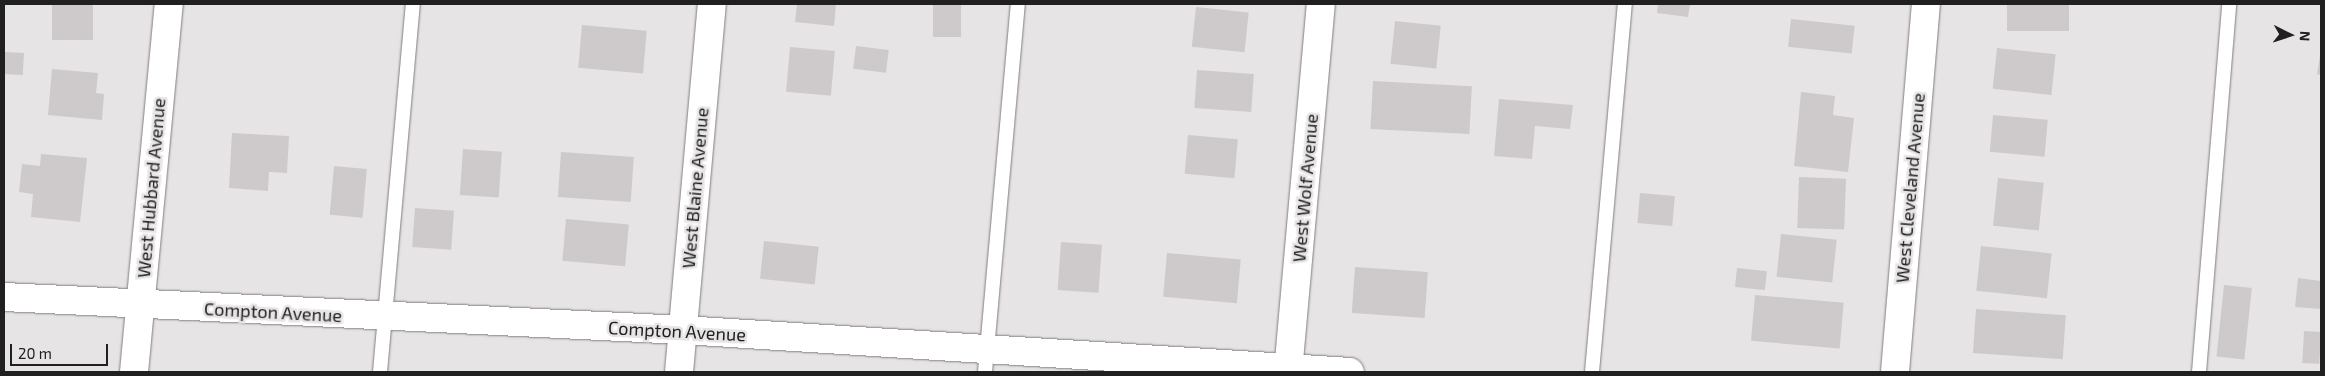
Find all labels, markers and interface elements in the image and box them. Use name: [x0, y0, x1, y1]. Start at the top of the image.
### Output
north arrow: [2265, 10, 2315, 60]
text: N: [2297, 30, 2314, 42]
street label: West Cleveland Avenue: [1891, 92, 1929, 284]
street label: West Hubbard Avenue: [132, 97, 170, 279]
street label: West Blaine Avenue: [677, 107, 713, 269]
street label: West Wolf Avenue: [1288, 112, 1322, 264]
street label: Compton Avenue: [203, 298, 343, 326]
street label: Compton Avenue: [607, 317, 747, 345]
scale bar: [12, 334, 110, 366]
text: 20 m: [18, 344, 52, 362]

